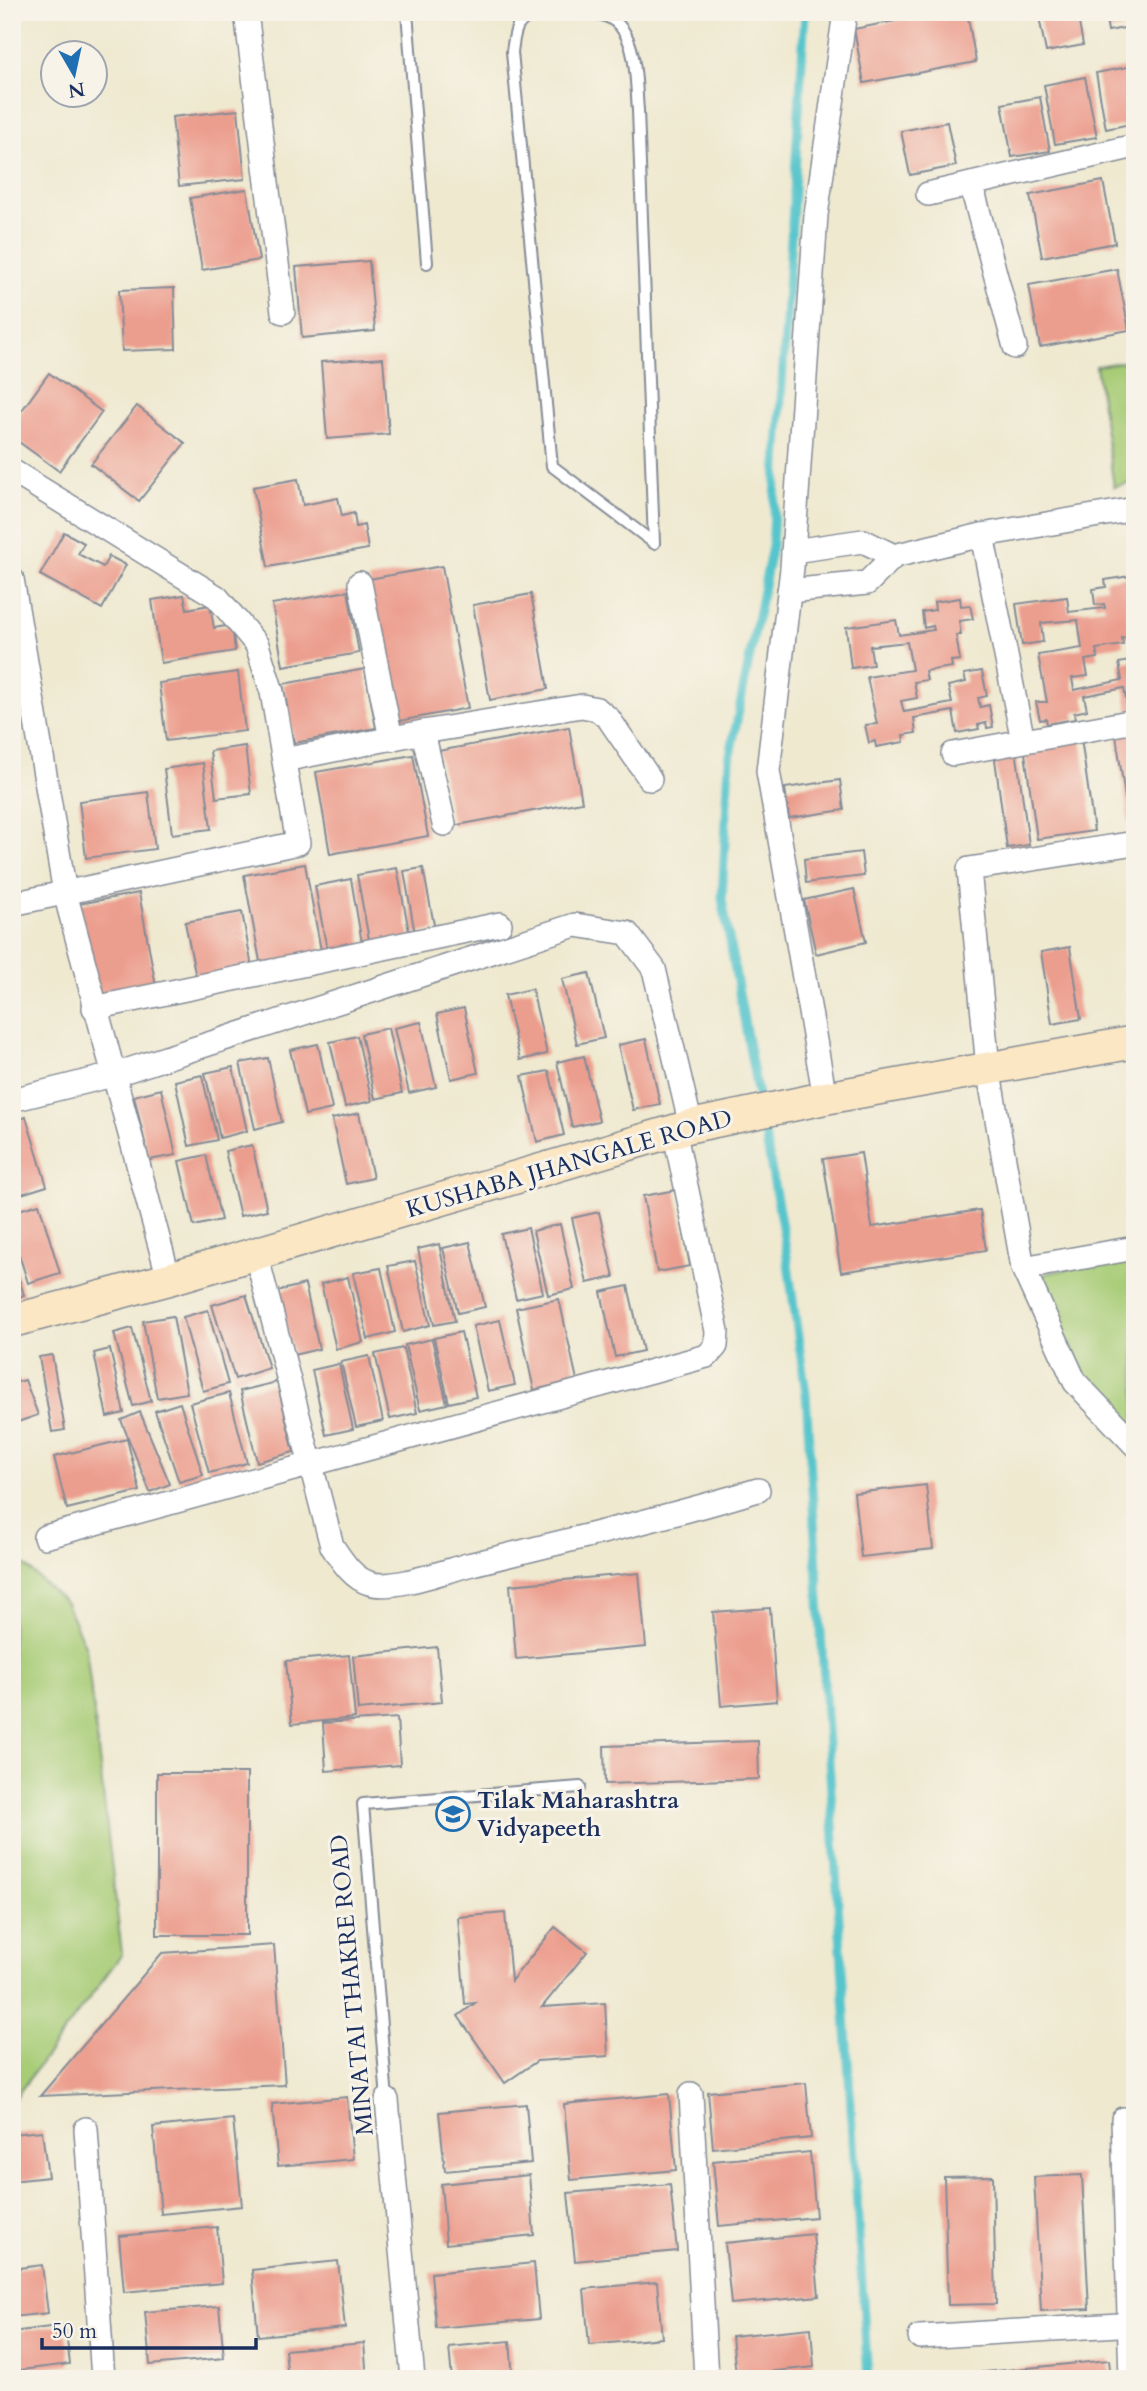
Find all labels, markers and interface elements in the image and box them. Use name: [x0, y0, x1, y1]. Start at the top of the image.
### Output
north arrow: [38, 38, 108, 108]
text: N: [66, 76, 87, 104]
street label: KUSHABA JHANGALE ROAD: [402, 1102, 736, 1226]
place label: Tilak Maharashtra Vidyapeeth: [477, 1784, 679, 1845]
school or university icon: Tilak Maharashtra Vidyapeeth: [434, 1795, 472, 1833]
street label: MINATAI THAKRE ROAD: [322, 1833, 382, 2137]
scale bar: [42, 2307, 256, 2351]
text: 50 m: [52, 2317, 97, 2346]

